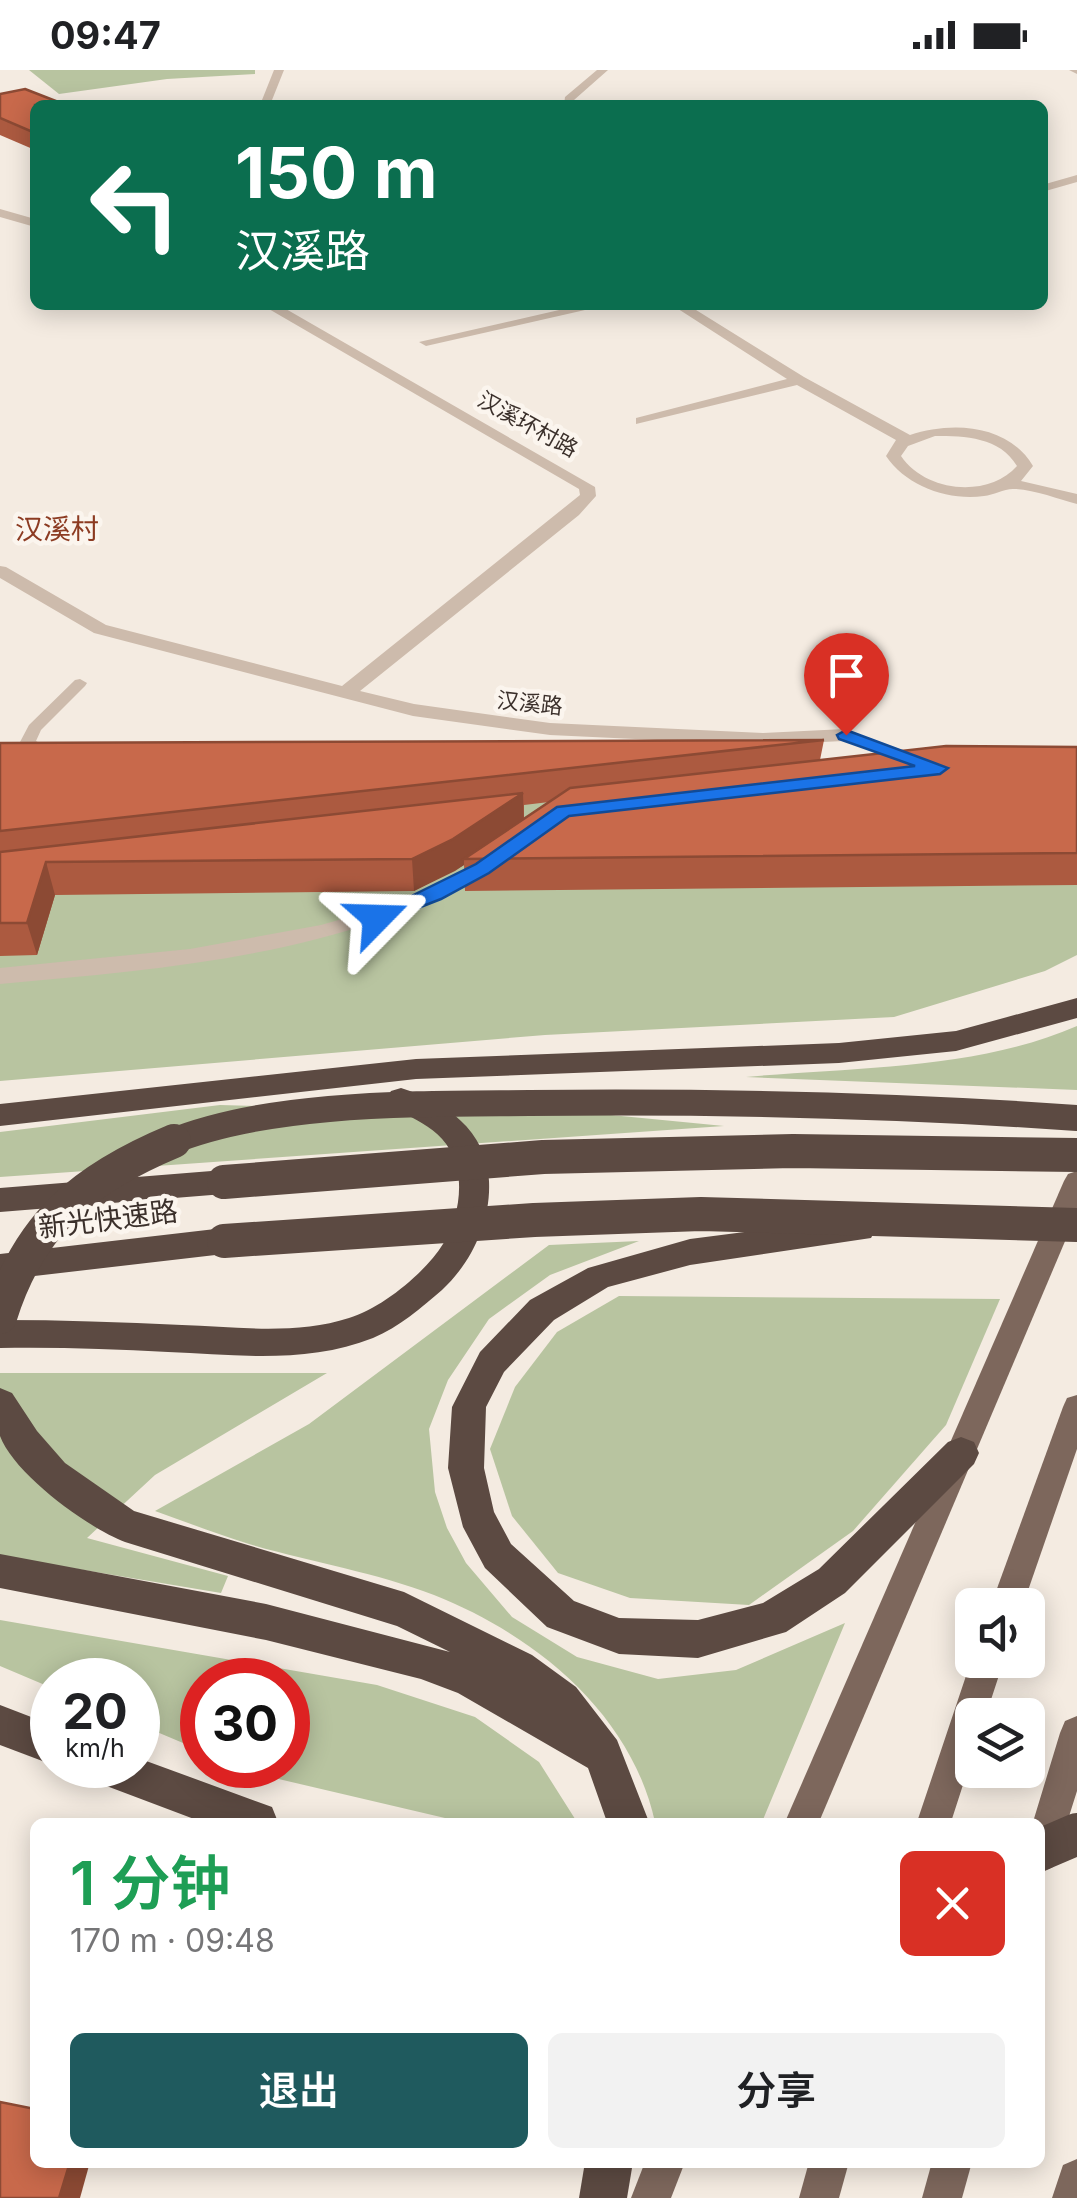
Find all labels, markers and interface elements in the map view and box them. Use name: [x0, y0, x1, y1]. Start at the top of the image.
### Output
text: 09:47: [50, 12, 161, 58]
text: 150 m: [235, 130, 438, 215]
icon: left: [70, 140, 200, 270]
text: 汉溪路: [235, 223, 370, 278]
street label: 汉溪环村路: [474, 386, 582, 462]
district label: 汉溪村: [15, 512, 99, 546]
pin: [804, 633, 889, 736]
icon: arrive: [819, 648, 874, 703]
street label: 汉溪路: [496, 687, 564, 719]
position arrow: [325, 866, 429, 970]
street label: 新光快速路: [36, 1194, 180, 1244]
map controls: [955, 1588, 1045, 1788]
button: sound: [955, 1588, 1045, 1678]
speed limit sign: 30: [180, 1658, 310, 1788]
text: 20: [62, 1681, 128, 1741]
button: layers: [955, 1698, 1045, 1788]
text: km/h: [65, 1733, 125, 1763]
text: 1 分钟: [70, 1847, 231, 1919]
button: close: [900, 1851, 1005, 1956]
text: 170 m · 09:48: [70, 1921, 275, 1960]
button: 退出: [70, 2033, 528, 2148]
button: 分享: [548, 2033, 1005, 2148]

